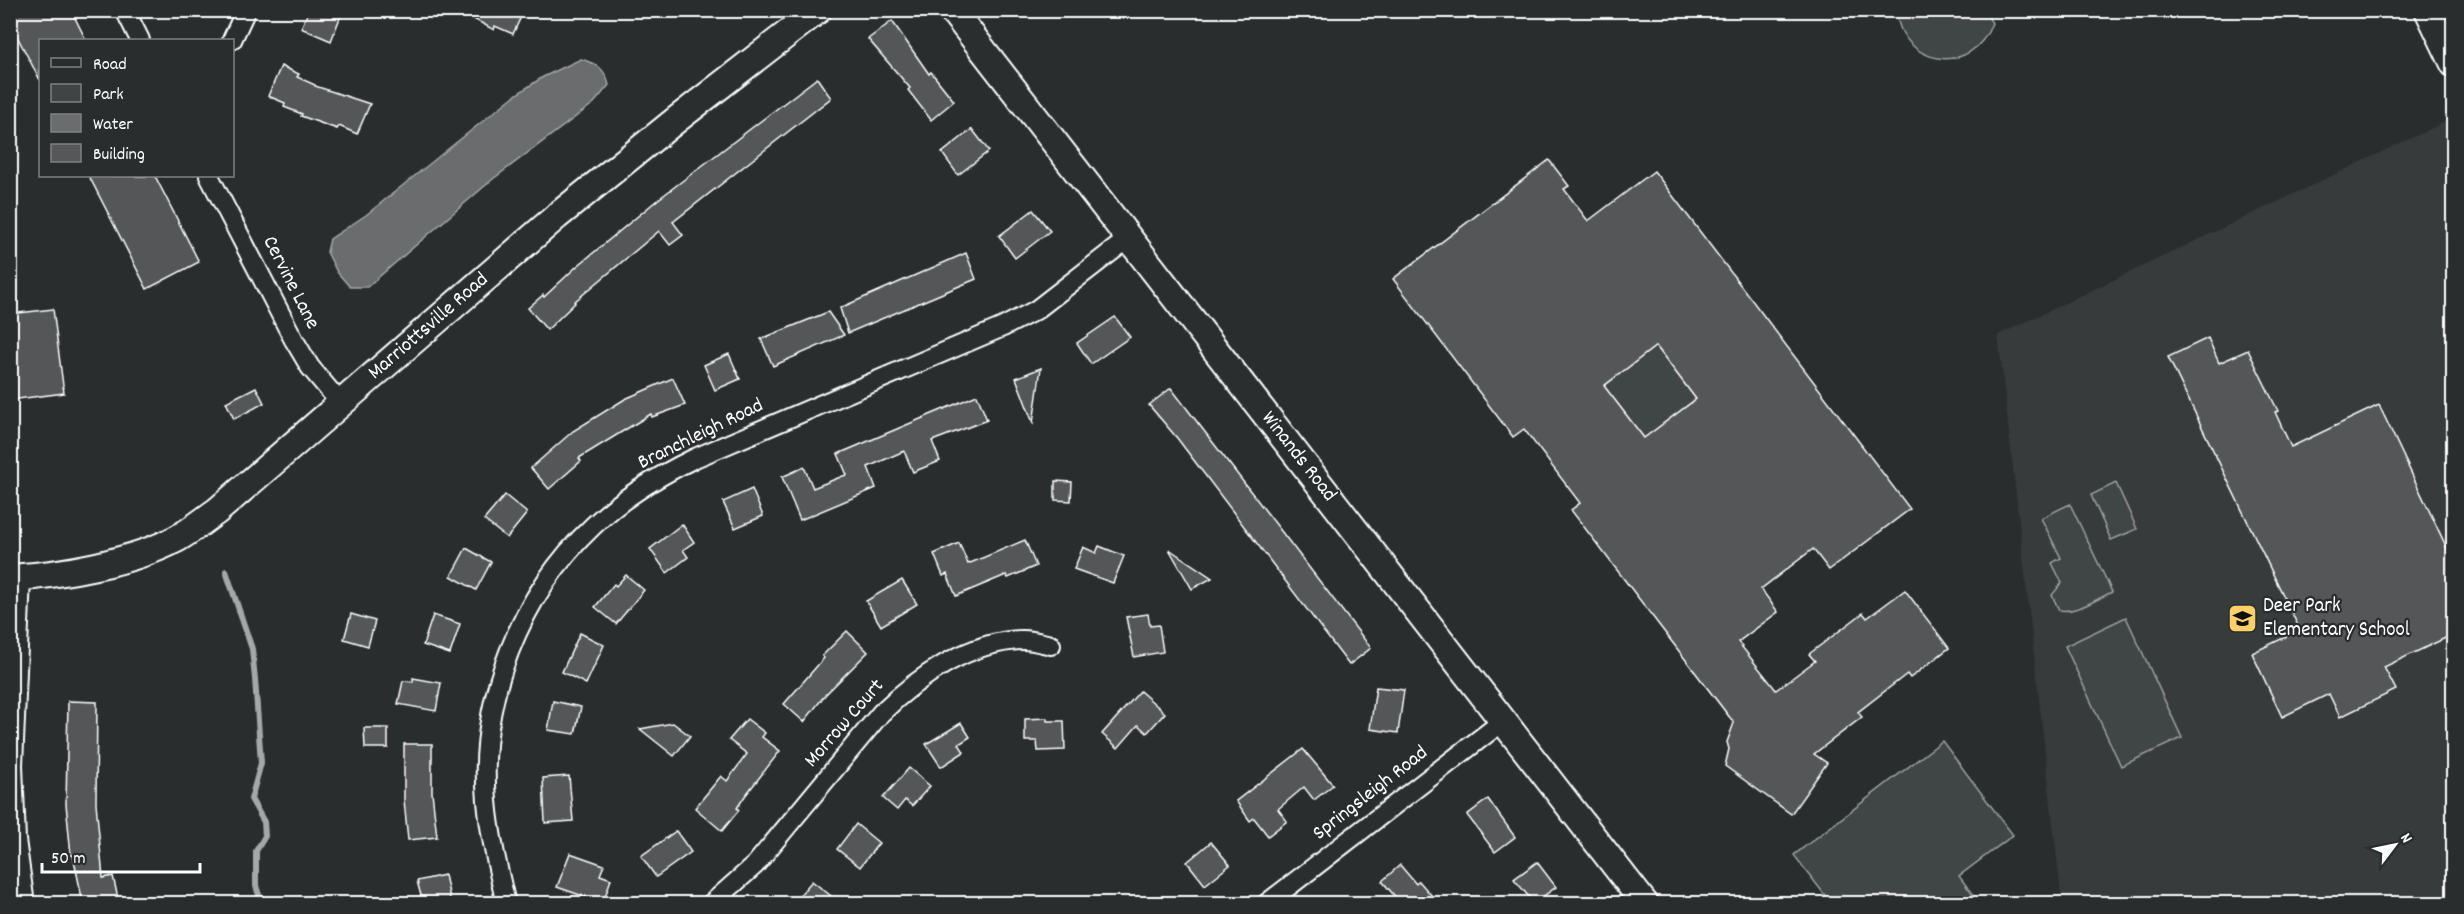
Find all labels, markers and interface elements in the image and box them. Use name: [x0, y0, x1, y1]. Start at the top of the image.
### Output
legend: [39, 39, 234, 177]
text: Road: [93, 53, 127, 78]
text: Park: [93, 83, 124, 108]
text: Water: [93, 113, 133, 138]
text: Building: [93, 143, 145, 168]
street label: Cervine Lane: [254, 231, 326, 335]
street label: Marriottsville Road: [362, 266, 496, 388]
street label: Branchleigh Road: [633, 392, 769, 478]
street label: Winands Road: [1253, 405, 1343, 509]
place label: Deer Park Elementary School: [2263, 592, 2410, 646]
school or university icon: Deer Park Elementary School: [2226, 603, 2258, 635]
street label: Morrow Court: [798, 673, 892, 775]
street label: Springsleigh Road: [1307, 739, 1435, 849]
north arrow: [2365, 815, 2425, 875]
text: N: [2394, 829, 2417, 848]
scale bar: [42, 836, 200, 874]
text: 50 m: [51, 847, 86, 872]

